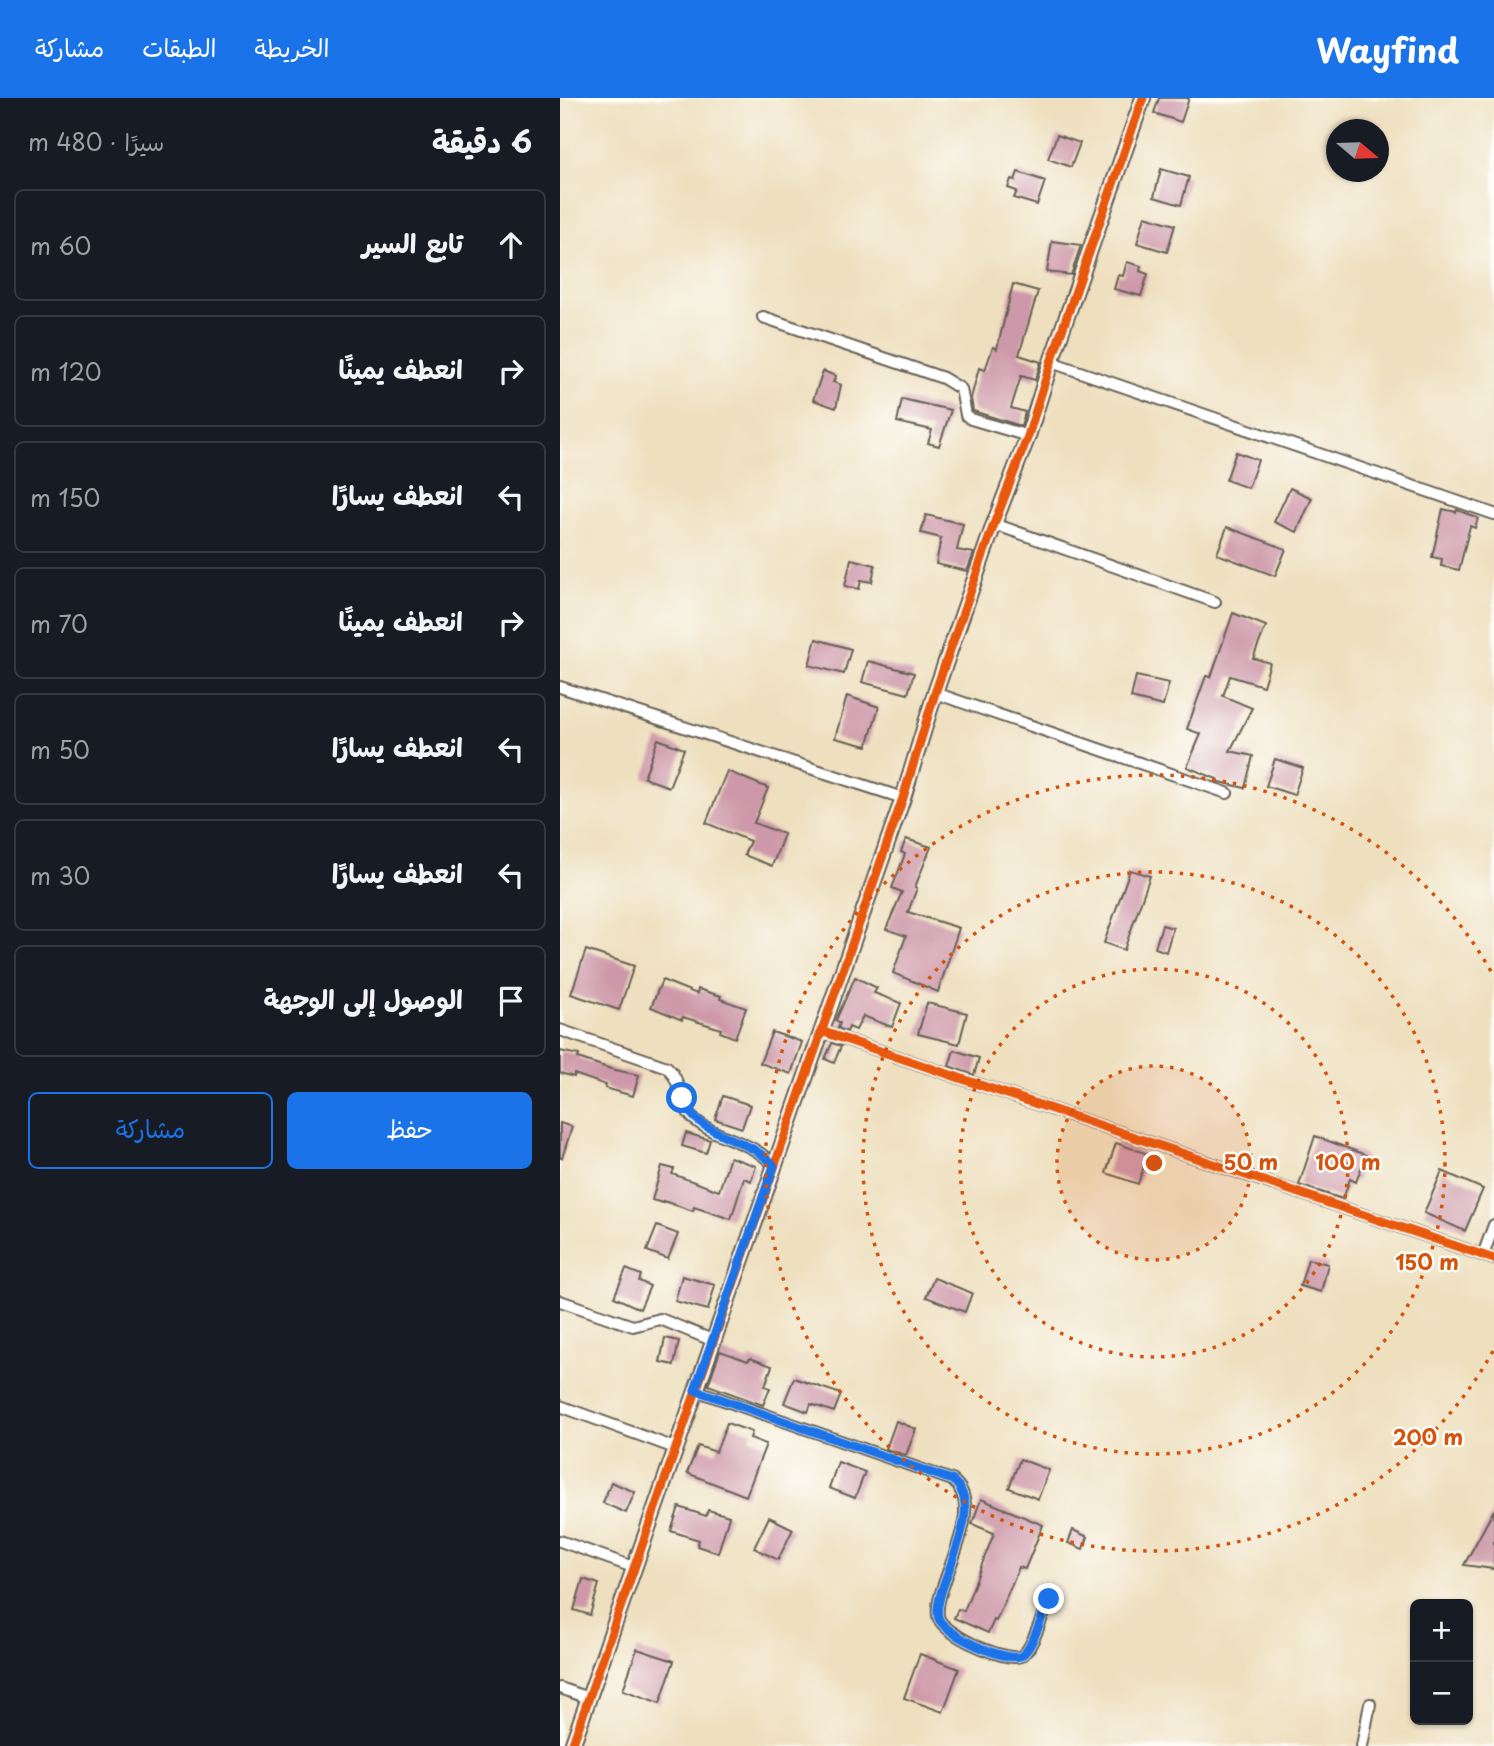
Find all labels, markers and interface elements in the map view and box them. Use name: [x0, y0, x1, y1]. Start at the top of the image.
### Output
text: Wayfind: [1316, 24, 1459, 74]
text: مشاركة: [35, 29, 104, 65]
text: الطبقات: [142, 29, 217, 65]
text: الخريطة: [255, 29, 329, 65]
text: 6 دقيقة: [432, 118, 532, 163]
north arrow: [1326, 119, 1389, 182]
text: سيرًا · 480 m: [28, 124, 164, 159]
text: تابع السير: [362, 223, 463, 262]
icon: ahead: [492, 226, 530, 264]
text: 60 m: [30, 228, 91, 263]
text: انعطف يمينًا: [339, 349, 463, 388]
icon: right: [492, 352, 530, 390]
text: 120 m: [30, 354, 102, 389]
text: انعطف يسارًا: [332, 475, 463, 514]
icon: left: [492, 478, 530, 516]
text: 150 m: [30, 480, 100, 515]
text: انعطف يمينًا: [339, 601, 463, 640]
icon: right: [492, 604, 530, 642]
text: 70 m: [30, 606, 88, 641]
text: انعطف يسارًا: [332, 727, 463, 766]
icon: left: [492, 730, 530, 768]
text: 50 m: [30, 732, 90, 767]
text: انعطف يسارًا: [332, 853, 463, 892]
icon: left: [492, 856, 530, 894]
text: 30 m: [30, 858, 90, 893]
text: الوصول إلى الوجهة: [264, 979, 463, 1018]
icon: arrive: [492, 982, 530, 1020]
route start: [666, 1082, 697, 1113]
button: مشاركة: [28, 1092, 273, 1169]
button: حفظ: [287, 1092, 532, 1169]
text: 50 m: [1224, 1145, 1278, 1177]
text: 100 m: [1315, 1145, 1381, 1177]
centre of rings: [1142, 1151, 1166, 1175]
text: 150 m: [1395, 1245, 1459, 1277]
text: 200 m: [1393, 1420, 1463, 1452]
route end: [1033, 1583, 1064, 1614]
map controls: [1410, 1599, 1473, 1725]
button: +: [1410, 1599, 1473, 1662]
button: −: [1410, 1662, 1473, 1725]

